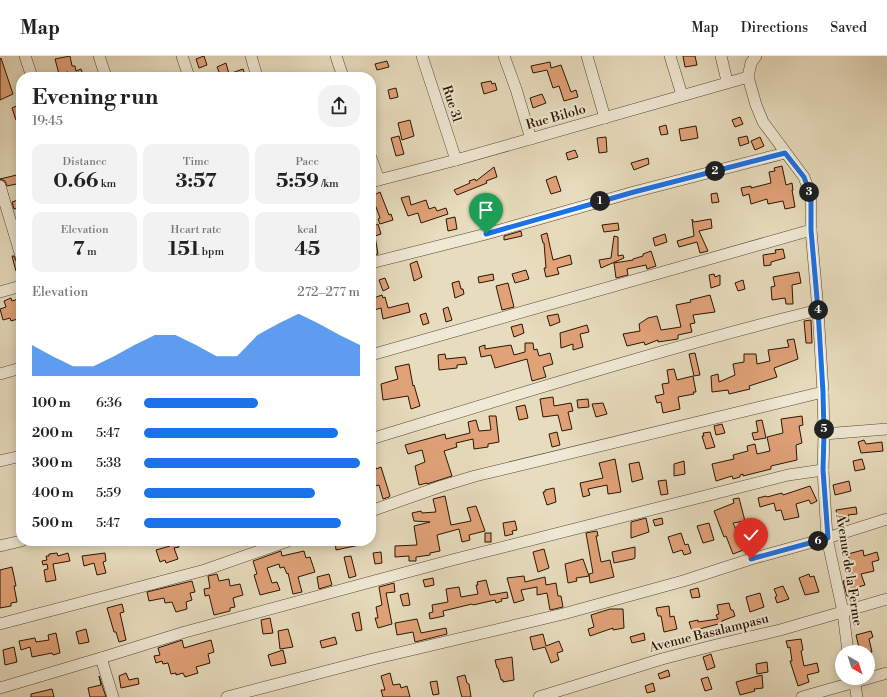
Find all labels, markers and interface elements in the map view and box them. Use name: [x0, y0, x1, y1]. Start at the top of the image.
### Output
text: Map: [20, 16, 60, 40]
text: Map: [691, 19, 719, 37]
text: Directions: [741, 19, 808, 37]
text: Saved: [830, 19, 867, 37]
street label: Rue 31: [439, 83, 466, 125]
text: Evening run: [32, 84, 158, 111]
button: share: [318, 85, 360, 127]
street label: Rue Bilolo: [524, 101, 588, 133]
text: 19:45: [32, 113, 63, 129]
text: Distance: [62, 155, 107, 169]
text: Time: [183, 155, 209, 169]
text: Pace: [296, 155, 319, 169]
pin: 2: [705, 161, 725, 181]
text: 2: [712, 164, 718, 178]
text: 0.66: [53, 169, 98, 194]
text: 3:57: [175, 169, 217, 194]
text: 5:59: [276, 169, 319, 194]
text: km: [98, 177, 116, 191]
text: /km: [319, 177, 339, 191]
pin: 3: [799, 182, 819, 202]
text: 3: [806, 185, 812, 199]
pin: 1: [590, 191, 610, 211]
pin: [469, 193, 503, 234]
text: 1: [597, 194, 603, 208]
icon: arrive: [475, 199, 497, 221]
text: Elevation: [61, 223, 108, 237]
text: Heart rate: [171, 223, 221, 237]
text: kcal: [297, 223, 317, 237]
text: 7: [73, 237, 85, 262]
text: 151: [168, 237, 200, 262]
text: 45: [294, 237, 320, 262]
text: m: [85, 245, 97, 259]
text: bpm: [200, 245, 224, 259]
text: Elevation: [32, 284, 88, 300]
text: 272–277 m: [297, 284, 360, 300]
pin: 4: [808, 300, 828, 320]
text: 4: [814, 303, 822, 317]
text: 100 m: [32, 395, 71, 411]
text: 6:36: [96, 395, 122, 411]
pin: 5: [814, 419, 834, 439]
text: 5: [821, 422, 827, 436]
text: 200 m: [32, 425, 73, 441]
text: 5:47: [96, 425, 120, 441]
text: 300 m: [32, 455, 73, 471]
text: 5:38: [96, 455, 121, 471]
text: 400 m: [32, 485, 74, 501]
text: 5:59: [96, 485, 121, 501]
street label: Avenue de la Ferme: [832, 512, 866, 628]
text: 500 m: [32, 515, 73, 531]
text: 5:47: [96, 515, 120, 531]
pin: [734, 518, 768, 559]
icon: check: [740, 524, 762, 546]
pin: 6: [808, 531, 828, 551]
text: 6: [815, 534, 821, 548]
street label: Avenue Basalampasu: [647, 610, 771, 656]
north arrow: [835, 645, 875, 685]
map controls: [835, 645, 875, 685]

